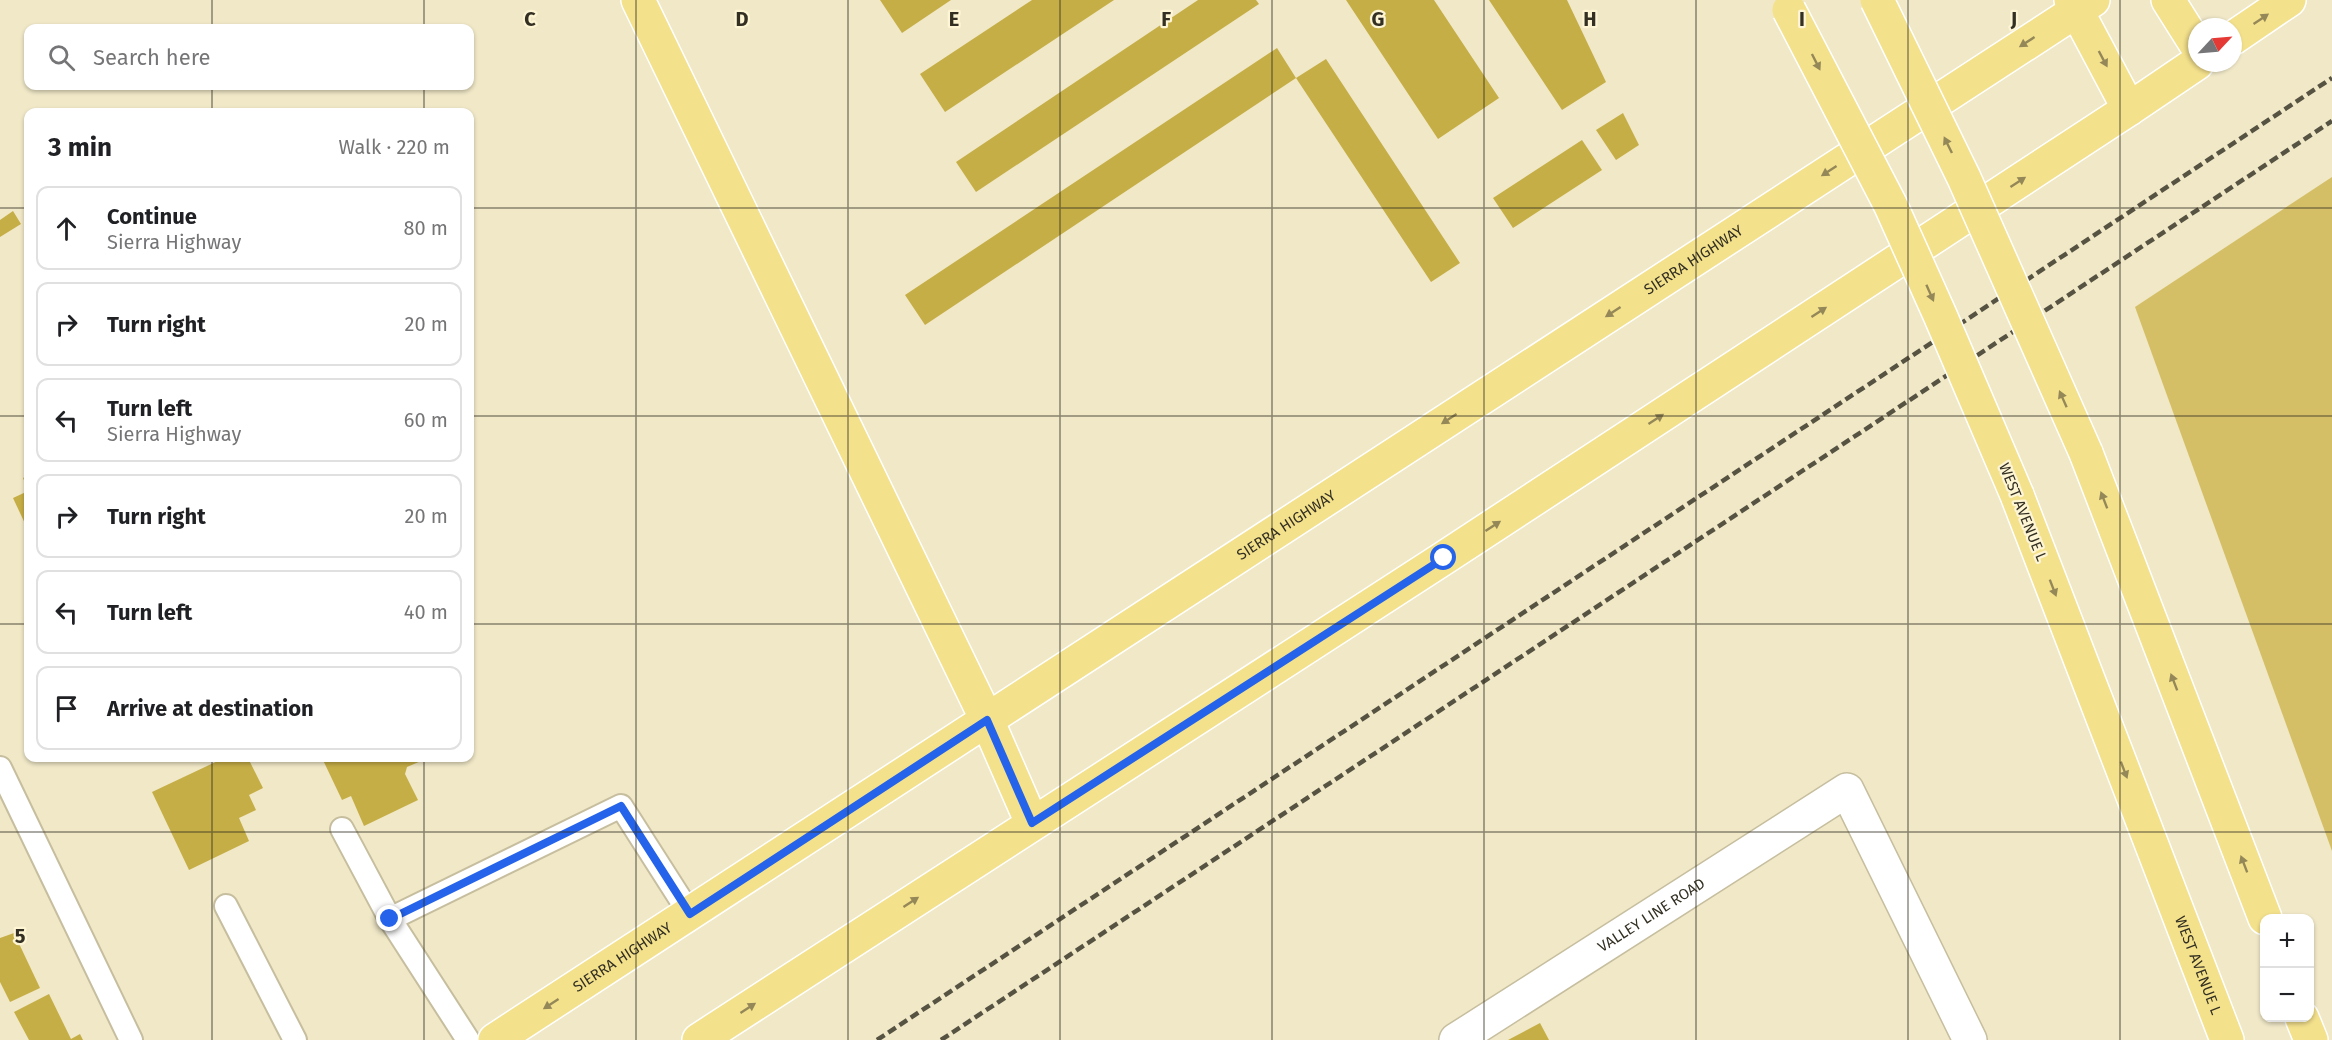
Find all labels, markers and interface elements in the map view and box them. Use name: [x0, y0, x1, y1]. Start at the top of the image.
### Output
text: C: [524, 7, 536, 31]
text: D: [735, 7, 749, 31]
text: E: [949, 7, 959, 31]
text: F: [1161, 7, 1171, 31]
text: G: [1372, 7, 1384, 31]
text: H: [1583, 7, 1597, 31]
text: I: [1799, 7, 1805, 31]
text: J: [2010, 7, 2017, 31]
one-way arrow: [2253, 14, 2269, 25]
north arrow: [2188, 18, 2242, 72]
search box: [24, 24, 474, 90]
one-way arrow: [2019, 36, 2035, 47]
icon: search: [45, 41, 78, 74]
text: Search here: [93, 44, 211, 71]
one-way arrow: [2098, 51, 2107, 68]
one-way arrow: [1811, 53, 1821, 70]
text: 3 min: [48, 132, 112, 163]
text: Walk · 220 m: [339, 135, 450, 159]
one-way arrow: [1944, 137, 1953, 154]
one-way arrow: [1821, 166, 1837, 177]
one-way arrow: [2009, 176, 2025, 188]
text: Continue: [107, 203, 197, 230]
icon: ahead: [50, 212, 83, 245]
text: 80 m: [403, 216, 448, 240]
street label: SIERRA HIGHWAY: [1641, 221, 1747, 299]
text: Sierra Highway: [107, 230, 241, 254]
one-way arrow: [1926, 284, 1935, 302]
one-way arrow: [1605, 306, 1621, 318]
one-way arrow: [1811, 306, 1827, 318]
icon: right: [50, 308, 83, 341]
text: Turn right: [107, 311, 206, 338]
text: 20 m: [405, 312, 448, 336]
one-way arrow: [2058, 390, 2068, 408]
text: Turn left: [107, 395, 192, 422]
icon: left: [50, 404, 83, 437]
text: 60 m: [404, 408, 448, 432]
one-way arrow: [1441, 413, 1457, 424]
one-way arrow: [1648, 414, 1664, 425]
text: Sierra Highway: [107, 422, 241, 446]
street label: WEST AVENUE L: [1995, 460, 2051, 564]
street label: SIERRA HIGHWAY: [1233, 486, 1340, 564]
one-way arrow: [2099, 491, 2108, 509]
icon: right: [50, 500, 83, 533]
text: Turn right: [107, 503, 206, 530]
text: 20 m: [405, 504, 448, 528]
one-way arrow: [1485, 520, 1501, 531]
route start: [1430, 544, 1456, 570]
one-way arrow: [2049, 580, 2059, 598]
icon: left: [50, 596, 83, 629]
text: Turn left: [107, 599, 192, 626]
text: 40 m: [404, 600, 448, 624]
one-way arrow: [2169, 673, 2178, 691]
icon: arrive: [50, 692, 83, 725]
text: Arrive at destination: [107, 695, 314, 722]
one-way arrow: [2119, 761, 2129, 779]
one-way arrow: [2238, 855, 2248, 873]
street label: VALLEY LINE ROAD: [1595, 874, 1708, 956]
one-way arrow: [903, 897, 919, 908]
route end: [376, 905, 402, 931]
street label: WEST AVENUE L: [2171, 913, 2226, 1018]
map controls: [2260, 914, 2314, 1022]
button: +: [2260, 914, 2314, 968]
street label: SIERRA HIGHWAY: [570, 918, 676, 996]
text: 5: [15, 924, 26, 948]
button: −: [2260, 968, 2314, 1022]
one-way arrow: [543, 998, 559, 1009]
one-way arrow: [739, 1002, 755, 1014]

